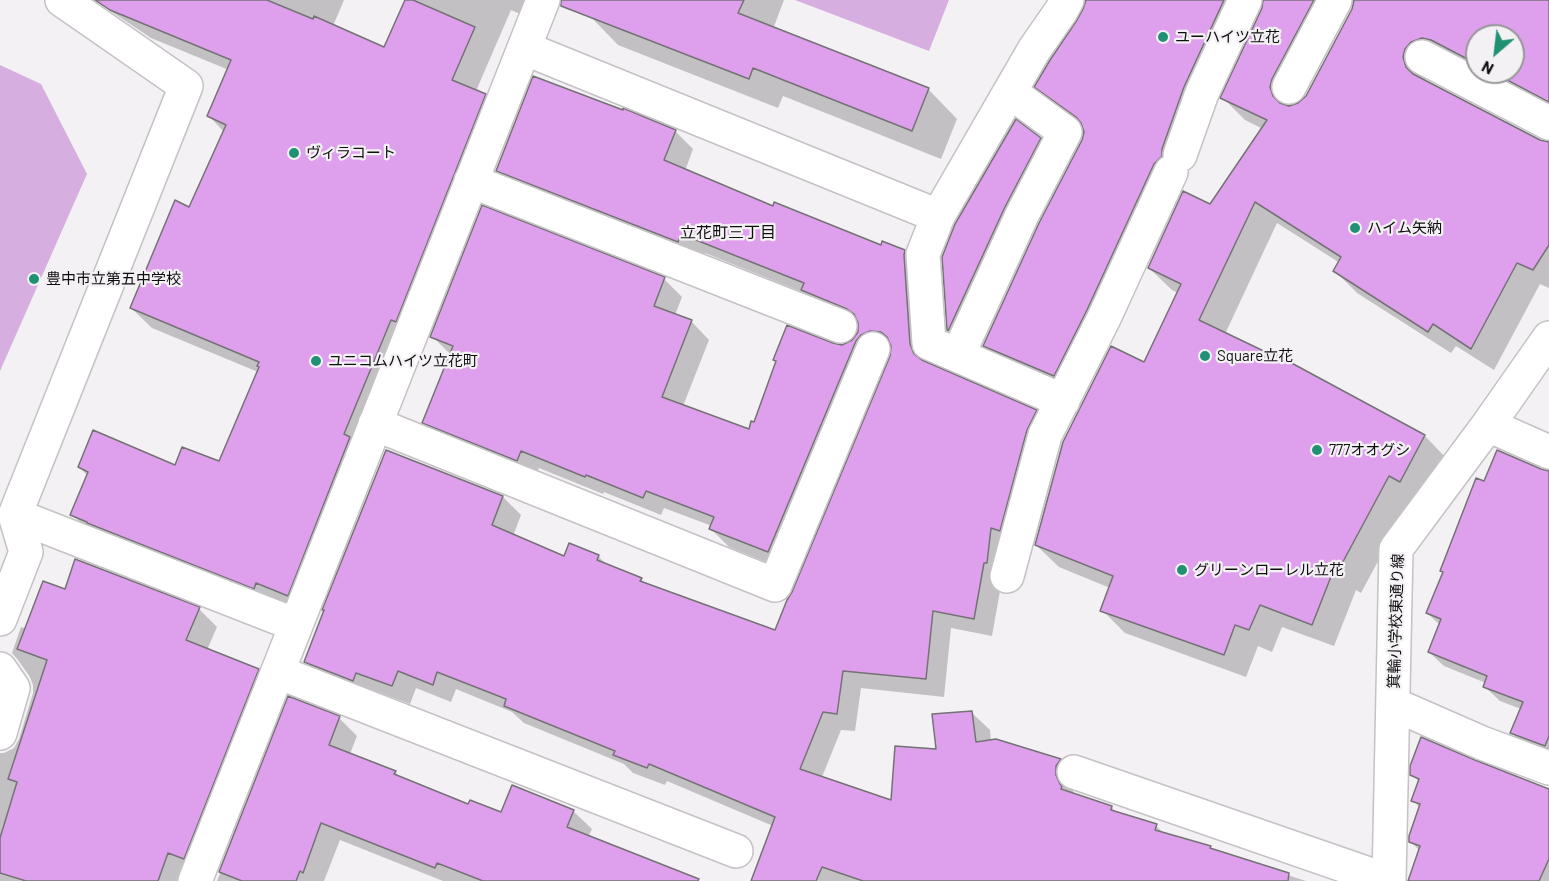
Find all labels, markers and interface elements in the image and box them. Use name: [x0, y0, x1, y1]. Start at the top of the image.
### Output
north arrow: [1465, 24, 1525, 84]
place label: ユーハイツ立花: [1175, 28, 1280, 46]
marker: ユーハイツ立花: [1156, 30, 1170, 44]
text: N: [1478, 58, 1496, 79]
place label: ヴィラコート: [306, 144, 396, 162]
marker: ヴィラコート: [287, 146, 301, 160]
place label: ハイム矢納: [1367, 219, 1442, 237]
marker: ハイム矢納: [1348, 221, 1362, 235]
district label: 立花町三丁目: [680, 223, 776, 243]
place label: 豊中市立第五中学校: [46, 270, 181, 288]
marker: 豊中市立第五中学校: [27, 272, 41, 286]
place label: Square立花: [1217, 347, 1293, 365]
marker: Square立花: [1198, 349, 1212, 363]
place label: ユニコムハイツ立花町: [328, 352, 478, 370]
marker: ユニコムハイツ立花町: [309, 354, 323, 368]
place label: 777オオグシ: [1329, 441, 1410, 459]
marker: 777オオグシ: [1310, 443, 1324, 457]
street label: 箕輪小学校東通り線: [1385, 553, 1407, 689]
place label: グリーンローレル立花: [1194, 561, 1344, 579]
marker: グリーンローレル立花: [1175, 563, 1189, 577]

